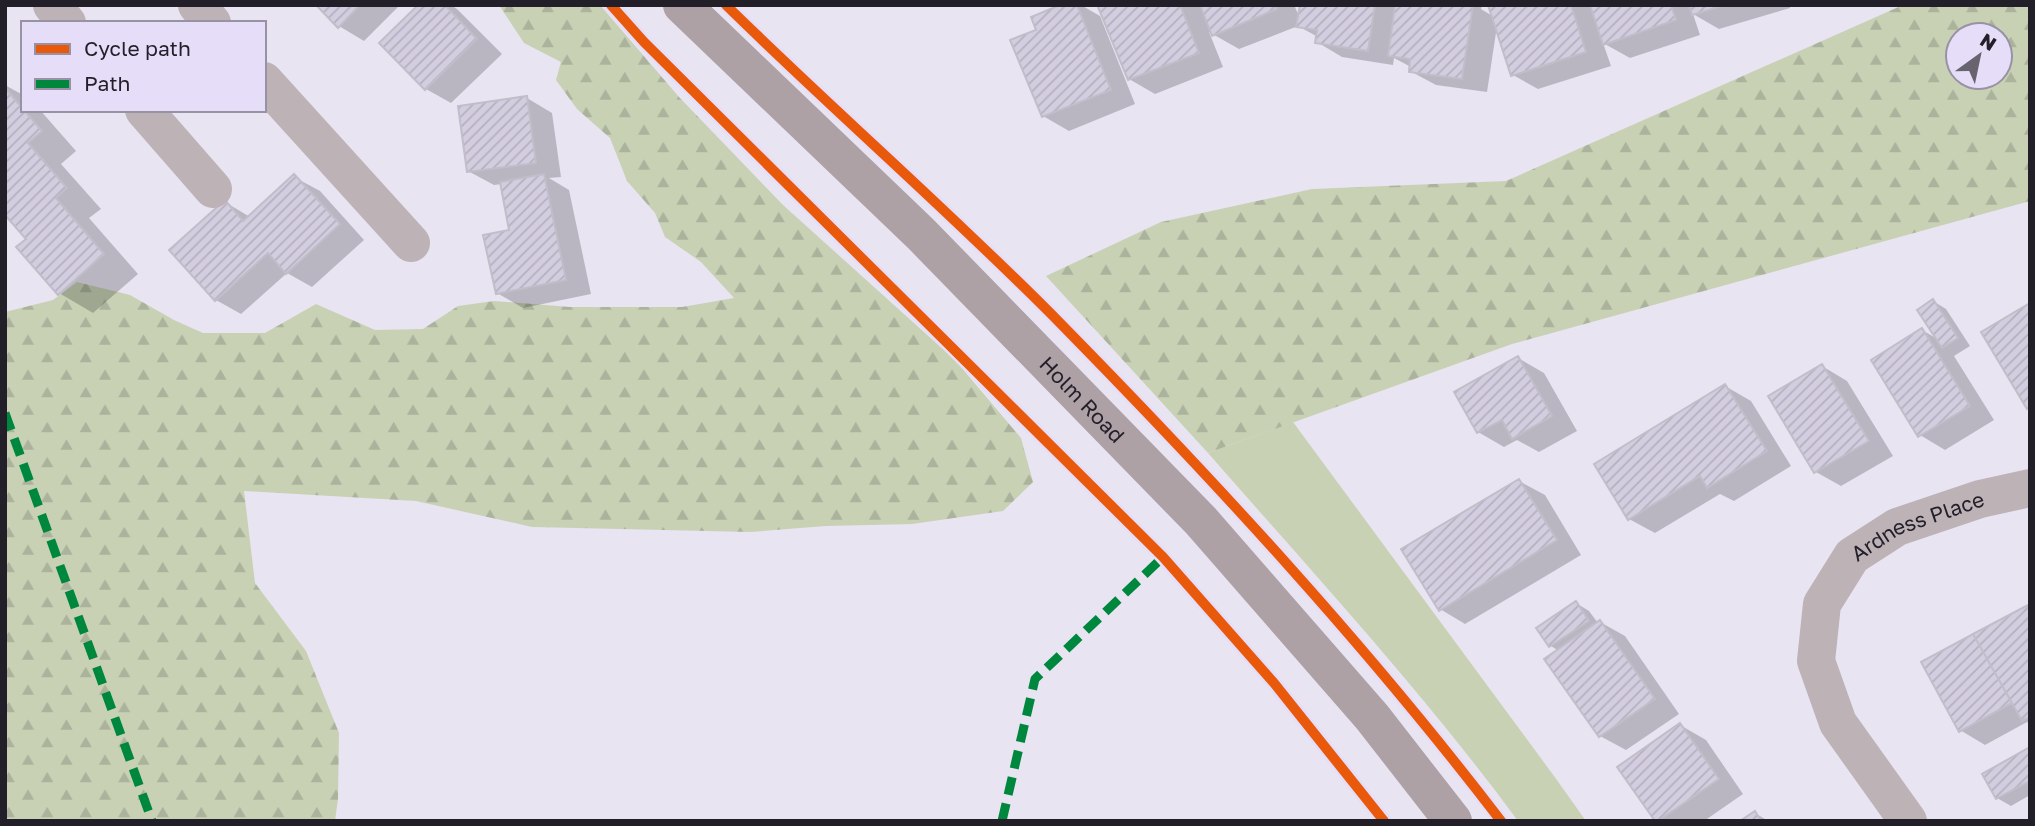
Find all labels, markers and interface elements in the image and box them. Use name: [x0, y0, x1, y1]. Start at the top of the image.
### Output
legend: [21, 21, 266, 112]
north arrow: [1944, 21, 2014, 91]
text: N: [1976, 28, 2001, 55]
text: Cycle path: [84, 35, 191, 61]
text: Path: [84, 70, 131, 96]
street label: Holm Road: [1034, 351, 1130, 448]
street label: Ardness Place: [1846, 486, 1988, 566]

